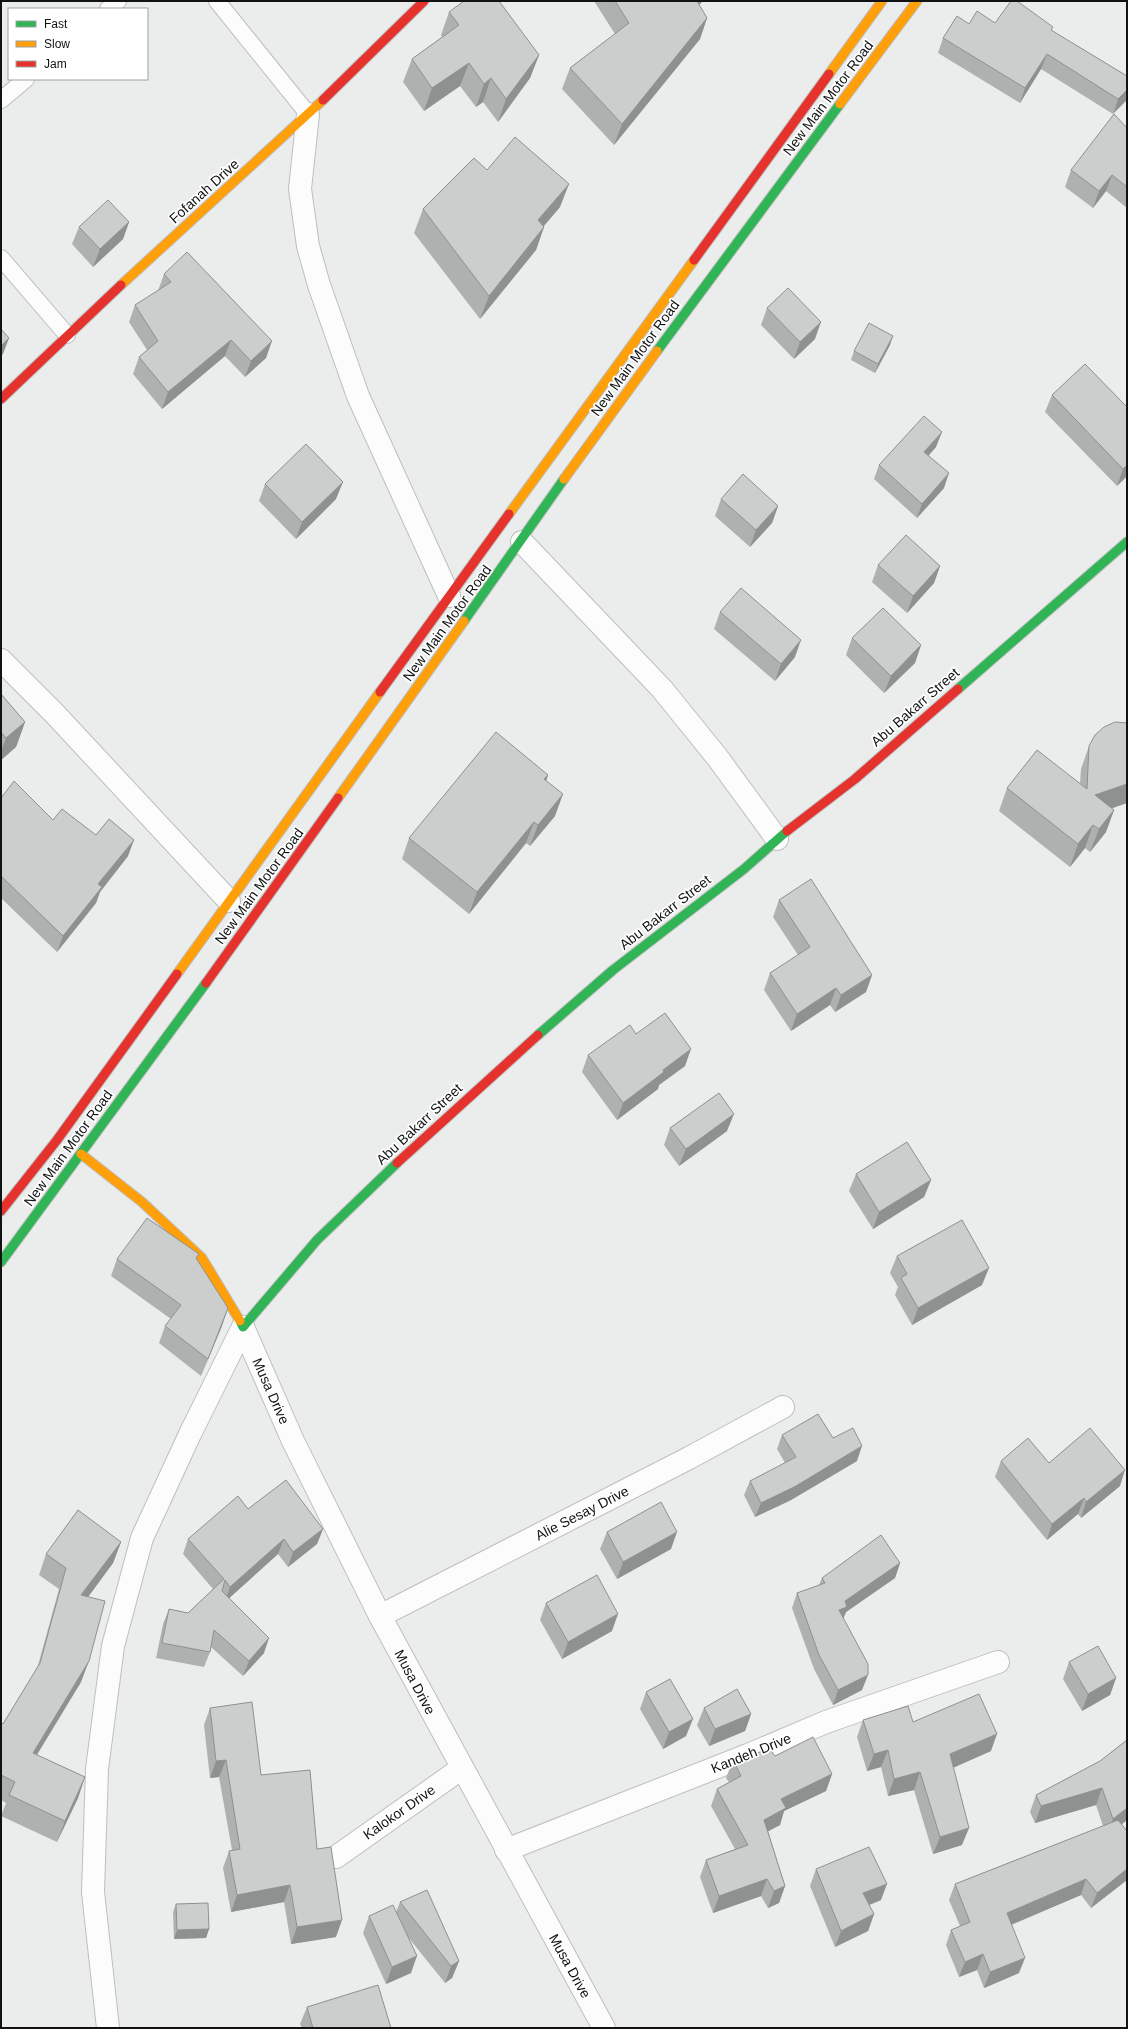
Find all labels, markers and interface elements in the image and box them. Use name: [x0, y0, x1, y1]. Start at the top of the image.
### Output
legend: [8, 8, 148, 80]
text: Fast: [44, 17, 68, 31]
text: Slow: [44, 37, 70, 51]
street label: New Main Motor Road: [780, 38, 876, 158]
text: Jam: [44, 57, 67, 71]
street label: Fofanah Drive: [166, 155, 242, 226]
street label: New Main Motor Road: [588, 297, 682, 419]
street label: New Main Motor Road: [400, 562, 494, 684]
street label: Abu Bakarr Street: [868, 664, 962, 750]
street label: New Main Motor Road: [212, 825, 306, 947]
street label: Abu Bakarr Street: [616, 871, 714, 953]
street label: Abu Bakarr Street: [373, 1080, 465, 1168]
street label: New Main Motor Road: [21, 1087, 115, 1209]
street label: Musa Drive: [249, 1355, 293, 1427]
street label: Alie Sesay Drive: [533, 1482, 632, 1543]
street label: Musa Drive: [391, 1647, 439, 1717]
street label: Kandeh Drive: [709, 1730, 794, 1776]
street label: Kalokor Drive: [360, 1781, 438, 1843]
street label: Musa Drive: [546, 1931, 594, 2001]

